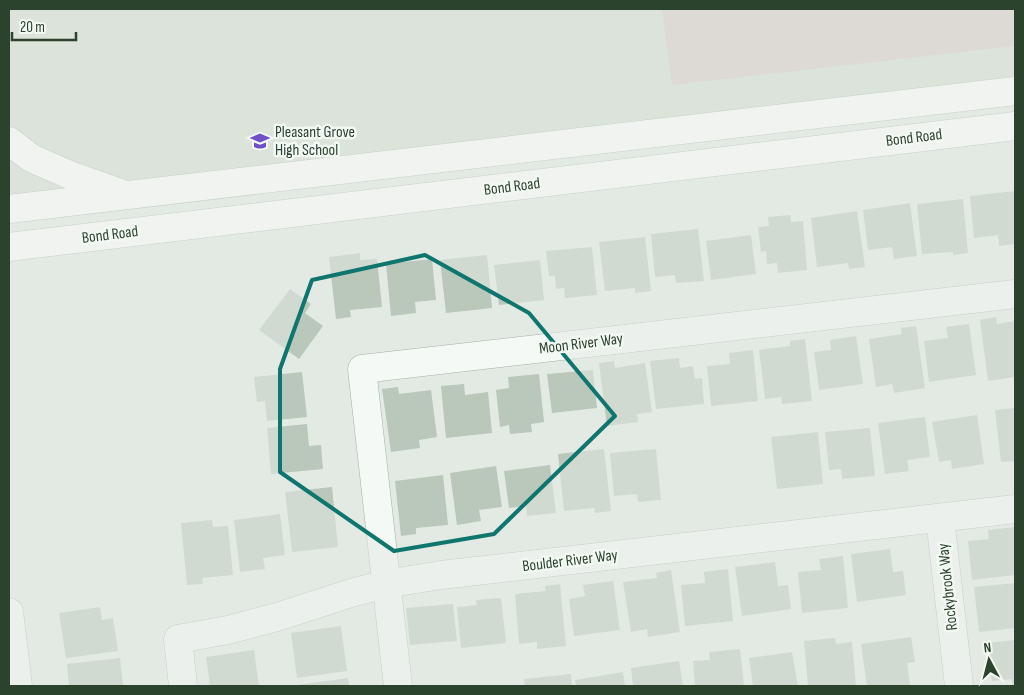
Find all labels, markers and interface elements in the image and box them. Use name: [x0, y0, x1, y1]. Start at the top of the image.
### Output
scale bar: [12, 10, 76, 42]
text: 20 m: [20, 18, 45, 37]
place label: Pleasant Grove High School: [275, 123, 355, 160]
street label: Bond Road: [885, 125, 943, 151]
school or university icon: Pleasant Grove High School: [249, 130, 271, 152]
street label: Bond Road: [483, 174, 541, 200]
street label: Bond Road: [81, 222, 139, 248]
street label: Moon River Way: [538, 329, 624, 359]
street label: Rockybrook Way: [934, 542, 962, 632]
street label: Boulder River Way: [521, 546, 619, 576]
north arrow: [964, 635, 1014, 685]
text: N: [983, 639, 992, 656]

